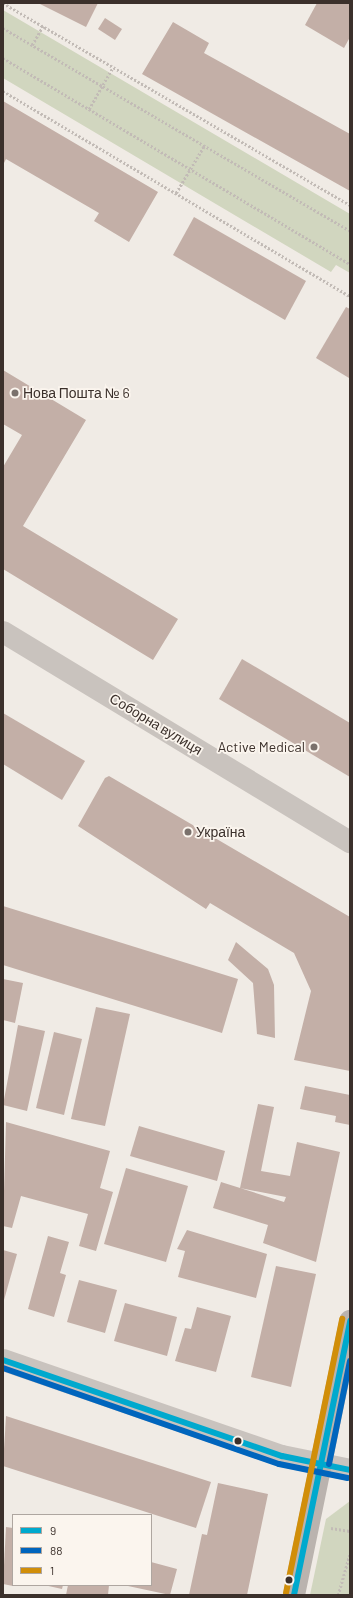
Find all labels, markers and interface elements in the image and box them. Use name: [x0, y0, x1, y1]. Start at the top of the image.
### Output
place label: Нова Пошта № 6: [23, 385, 130, 401]
marker: Нова Пошта № 6: [10, 388, 20, 398]
street label: Соборна вулиця: [107, 690, 205, 758]
place label: Active Medical: [218, 739, 305, 755]
marker: Active Medical: [308, 741, 320, 753]
place label: Україна: [196, 824, 245, 840]
marker: Україна: [183, 827, 193, 837]
unlabelled marker: [233, 1436, 243, 1446]
legend: [12, 1514, 152, 1586]
text: 9: [50, 1523, 56, 1537]
text: 88: [50, 1543, 63, 1557]
text: 1: [50, 1563, 54, 1577]
unlabelled marker: [284, 1575, 294, 1585]

